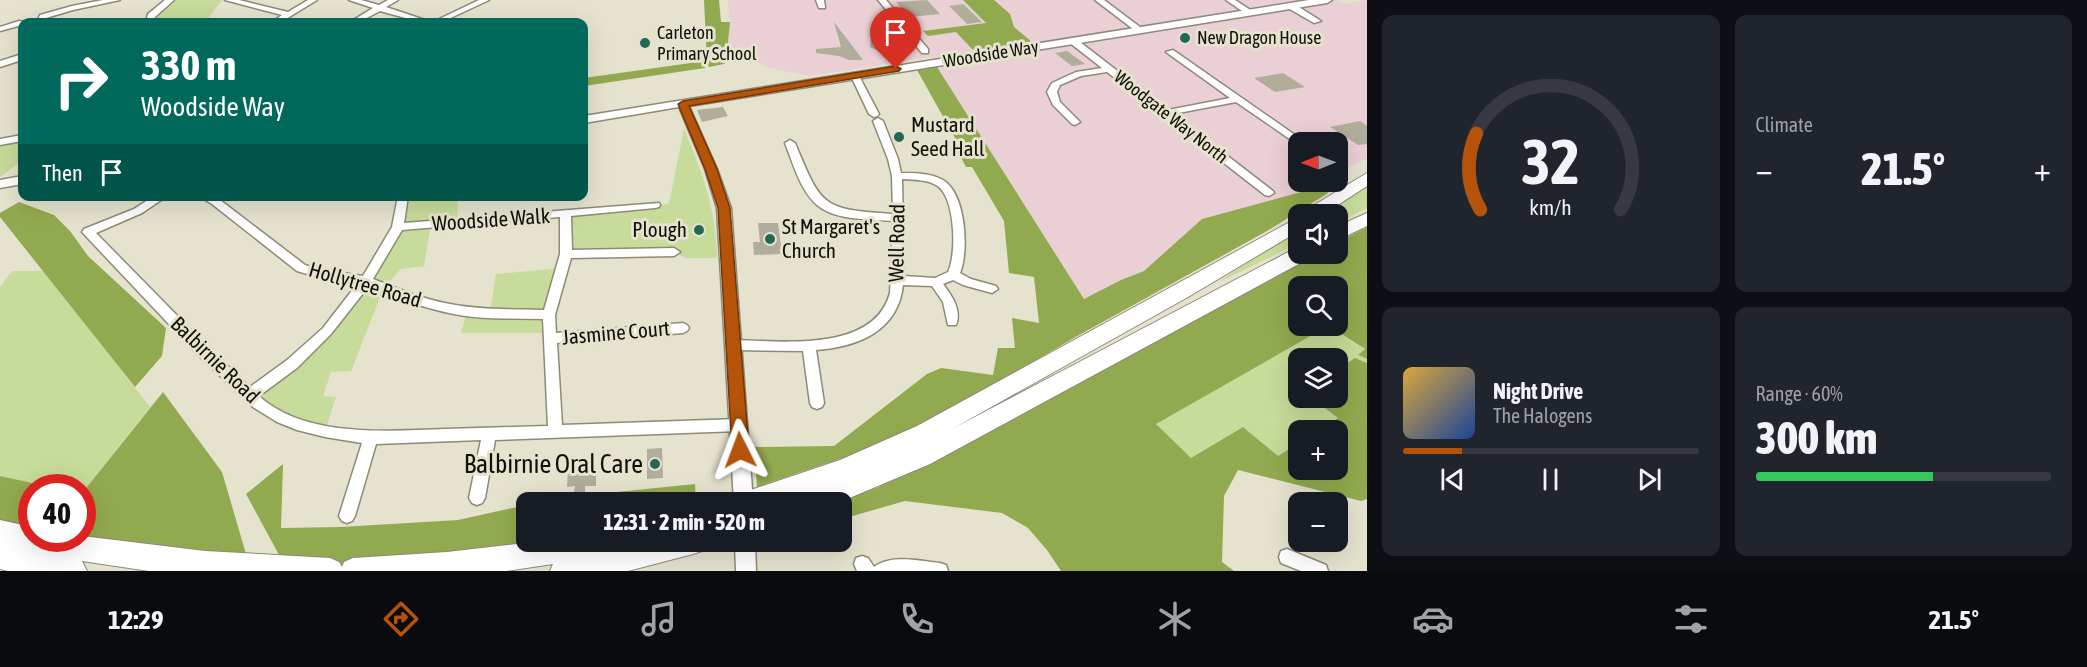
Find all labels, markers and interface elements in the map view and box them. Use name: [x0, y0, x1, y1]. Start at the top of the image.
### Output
pin: [870, 7, 921, 69]
icon: arrive: [879, 16, 912, 49]
place label: Carleton Primary School: [657, 22, 757, 64]
place label: New Dragon House: [1197, 27, 1321, 48]
marker: New Dragon House: [1178, 31, 1192, 45]
marker: Carleton Primary School: [638, 36, 652, 50]
street label: Woodside Way: [942, 36, 1040, 71]
text: 330 m: [141, 41, 236, 89]
icon: right: [42, 42, 120, 120]
street label: Woodgate Way North: [1110, 66, 1232, 167]
text: Woodside Way: [141, 91, 285, 122]
place label: Mustard Seed Hall: [911, 112, 985, 160]
text: Climate: [1756, 113, 1813, 136]
text: 32: [1521, 126, 1580, 197]
marker: Mustard Seed Hall: [892, 130, 906, 144]
north arrow: [1288, 132, 1348, 192]
map controls: [1288, 132, 1348, 552]
text: 21.5°: [1861, 143, 1945, 195]
text: −: [1756, 150, 1773, 188]
text: +: [2034, 150, 2051, 188]
icon: arrive: [95, 156, 128, 189]
text: Then: [42, 160, 83, 186]
text: km/h: [1529, 196, 1572, 221]
street label: Woodside Walk: [431, 203, 551, 235]
street label: Well Road: [883, 204, 909, 282]
button: sound: [1288, 204, 1348, 264]
place label: St Margaret's Church: [782, 214, 880, 262]
place label: Plough: [632, 217, 687, 241]
marker: Plough: [692, 223, 706, 237]
marker: St Margaret's Church: [763, 232, 777, 246]
street label: Hollytree Road: [306, 257, 424, 312]
button: search: [1288, 276, 1348, 336]
street label: Balbirnie Road: [166, 311, 265, 407]
street label: Jasmine Court: [561, 315, 671, 349]
button: layers: [1288, 348, 1348, 408]
text: Night Drive: [1493, 378, 1583, 404]
text: Range · 60%: [1756, 382, 1843, 405]
text: The Halogens: [1493, 404, 1592, 427]
text: 300 km: [1756, 412, 1877, 464]
position arrow: [708, 418, 772, 482]
button: +: [1288, 420, 1348, 480]
place label: Balbirnie Oral Care: [464, 449, 643, 479]
marker: Balbirnie Oral Care: [648, 457, 662, 471]
icon: previous: [1436, 463, 1469, 496]
icon: pause: [1534, 463, 1567, 496]
icon: next: [1633, 463, 1666, 496]
speed limit sign: 40: [18, 474, 96, 552]
button: −: [1288, 492, 1348, 552]
text: 12:31 · 2 min · 520 m: [603, 509, 765, 535]
icon: directions: [380, 598, 422, 640]
icon: music: [638, 598, 680, 640]
icon: phone: [896, 598, 938, 640]
icon: climate: [1154, 598, 1196, 640]
icon: car: [1412, 598, 1454, 640]
icon: filters: [1670, 598, 1712, 640]
text: 12:29: [108, 604, 164, 635]
text: 21.5°: [1929, 604, 1979, 635]

